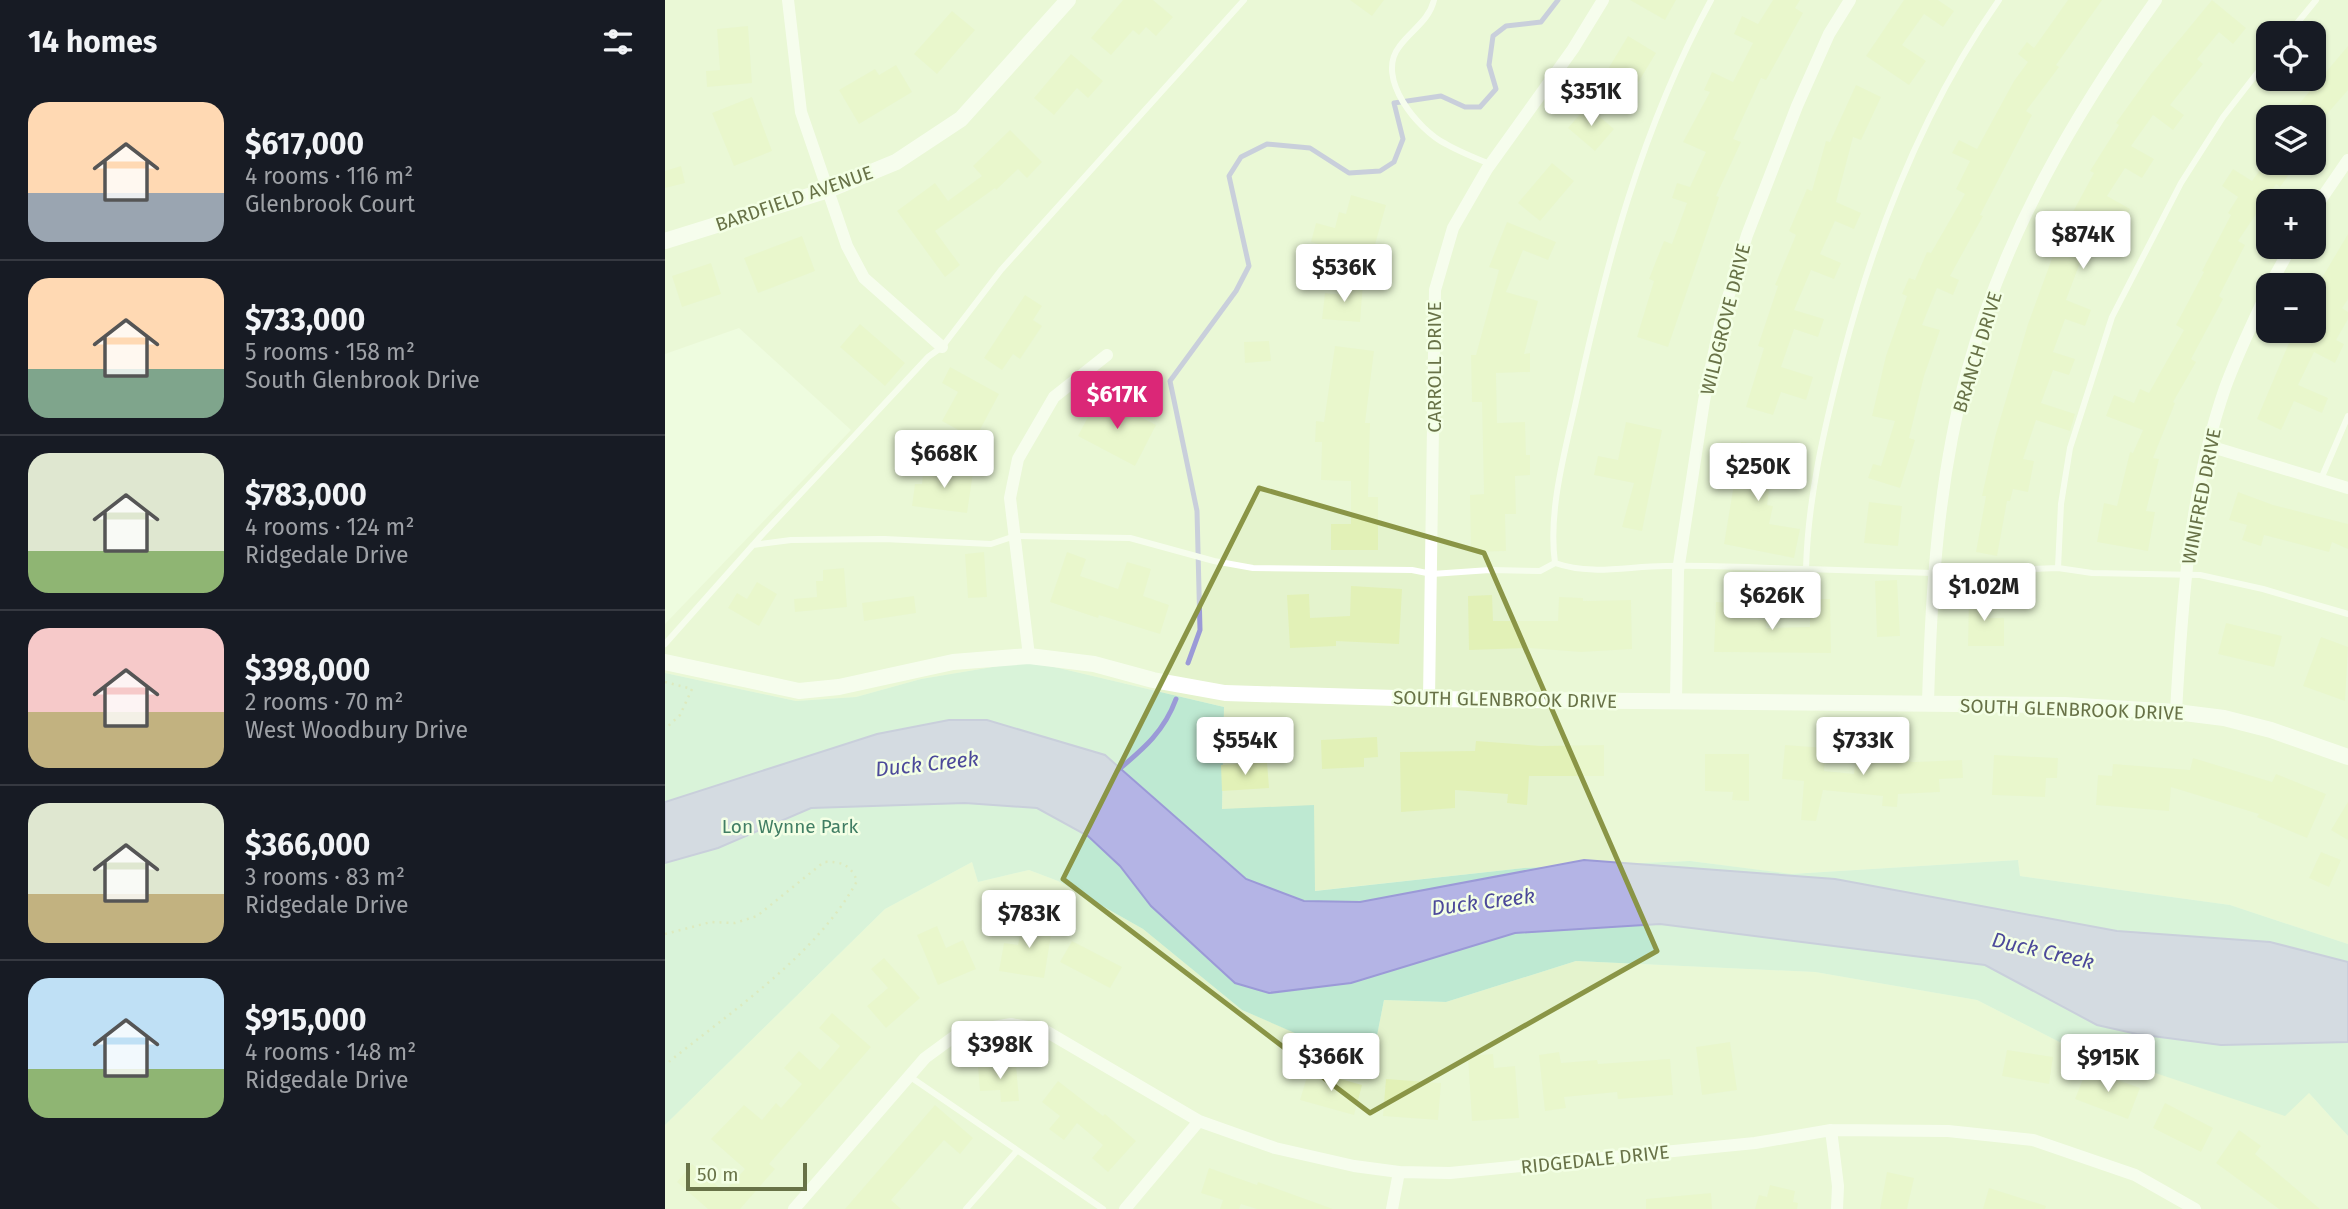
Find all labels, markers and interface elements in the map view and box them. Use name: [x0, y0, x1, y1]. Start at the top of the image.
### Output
map controls: [2256, 21, 2326, 343]
button: locate: [2256, 21, 2326, 91]
icon: filters: [599, 23, 637, 61]
text: 14 homes: [28, 24, 157, 60]
pin: $351K: [1542, 68, 1640, 128]
text: $351K: [1561, 77, 1621, 105]
button: layers: [2256, 105, 2326, 175]
text: $617,000: [245, 126, 364, 162]
icon: home: [84, 130, 168, 214]
street label: BARDFIELD AVENUE: [712, 161, 876, 236]
text: 4 rooms · 116 m²: [245, 162, 413, 190]
button: +: [2256, 189, 2326, 259]
text: Glenbrook Court: [245, 190, 415, 218]
pin: $874K: [2034, 212, 2132, 271]
text: $874K: [2051, 220, 2115, 248]
street label: WILDGROVE DRIVE: [1696, 241, 1755, 397]
pin: $536K: [1295, 244, 1393, 304]
text: $536K: [1312, 253, 1376, 281]
button: −: [2256, 273, 2326, 343]
street label: BRANCH DRIVE: [1948, 289, 2007, 416]
street label: CARROLL DRIVE: [1423, 301, 1446, 433]
text: $733,000: [245, 302, 365, 338]
icon: home: [84, 306, 168, 390]
text: 5 rooms · 158 m²: [245, 338, 415, 366]
text: South Glenbrook Drive: [245, 366, 480, 394]
pin: $617K: [1068, 372, 1166, 431]
text: $617K: [1087, 380, 1147, 408]
street label: WINIFRED DRIVE: [2177, 426, 2226, 566]
pin: $668K: [895, 430, 993, 490]
text: $668K: [911, 439, 977, 467]
pin: $250K: [1709, 444, 1807, 503]
text: $250K: [1726, 452, 1790, 480]
text: $783,000: [245, 477, 367, 513]
icon: home: [84, 481, 168, 565]
text: 4 rooms · 124 m²: [245, 513, 414, 541]
text: Ridgedale Drive: [245, 541, 409, 569]
pin: $1.02M: [1927, 564, 2041, 623]
pin: $626K: [1723, 572, 1821, 632]
text: $1.02M: [1949, 572, 2019, 600]
text: $626K: [1740, 581, 1804, 609]
text: $398,000: [245, 652, 370, 688]
icon: home: [84, 656, 168, 740]
street label: SOUTH GLENBROOK DRIVE: [1393, 686, 1617, 713]
text: 2 rooms · 70 m²: [245, 688, 403, 716]
street label: SOUTH GLENBROOK DRIVE: [1960, 694, 2184, 725]
text: West Woodbury Drive: [245, 716, 468, 744]
pin: $554K: [1196, 718, 1294, 777]
pin: $733K: [1814, 718, 1912, 777]
text: $554K: [1213, 726, 1277, 754]
text: $733K: [1832, 726, 1894, 754]
water label: Duck Creek: [874, 746, 980, 782]
park label: Lon Wynne Park: [722, 815, 858, 838]
text: $366,000: [245, 827, 370, 863]
icon: home: [84, 831, 168, 915]
text: 3 rooms · 83 m²: [245, 863, 405, 891]
water label: Duck Creek: [1430, 883, 1536, 921]
pin: $783K: [980, 890, 1078, 950]
text: Ridgedale Drive: [245, 891, 409, 919]
text: $783K: [998, 899, 1060, 927]
water label: Duck Creek: [1989, 927, 2097, 975]
text: $915,000: [245, 1002, 367, 1038]
icon: home: [84, 1006, 168, 1090]
pin: $398K: [951, 1021, 1049, 1081]
text: $398K: [967, 1030, 1033, 1058]
pin: $366K: [1282, 1034, 1380, 1093]
pin: $915K: [2059, 1034, 2157, 1094]
text: 4 rooms · 148 m²: [245, 1038, 416, 1066]
text: $366K: [1298, 1042, 1364, 1070]
text: $915K: [2077, 1043, 2139, 1071]
text: Ridgedale Drive: [245, 1066, 409, 1094]
street label: RIDGEDALE DRIVE: [1520, 1140, 1670, 1179]
scale bar: [686, 1160, 807, 1192]
text: 50 m: [697, 1163, 738, 1186]

